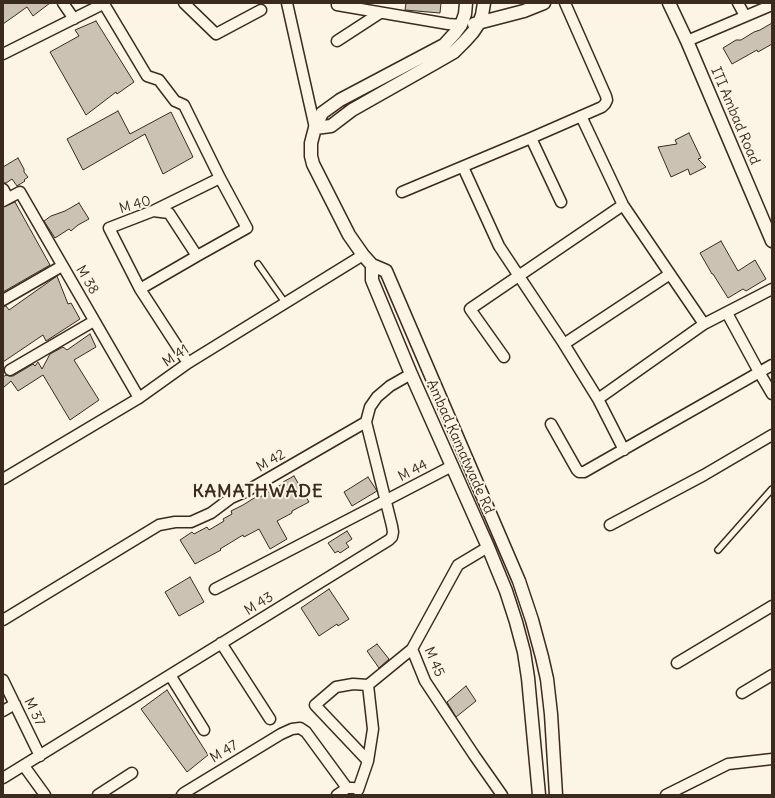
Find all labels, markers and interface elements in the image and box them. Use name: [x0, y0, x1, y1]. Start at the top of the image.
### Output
street label: ITI Ambad Road: [707, 65, 763, 167]
street label: M 40: [117, 193, 153, 217]
street label: M 38: [72, 262, 102, 298]
street label: M 41: [160, 341, 192, 371]
street label: Ambad Kamatwade Rd: [423, 377, 497, 517]
street label: M 42: [254, 446, 288, 476]
street label: M 44: [395, 457, 431, 485]
district label: KAMATHWADE: [192, 481, 324, 503]
street label: M 43: [242, 589, 276, 619]
street label: M 45: [420, 645, 448, 679]
street label: M 37: [20, 695, 48, 729]
street label: M 47: [207, 737, 241, 767]

